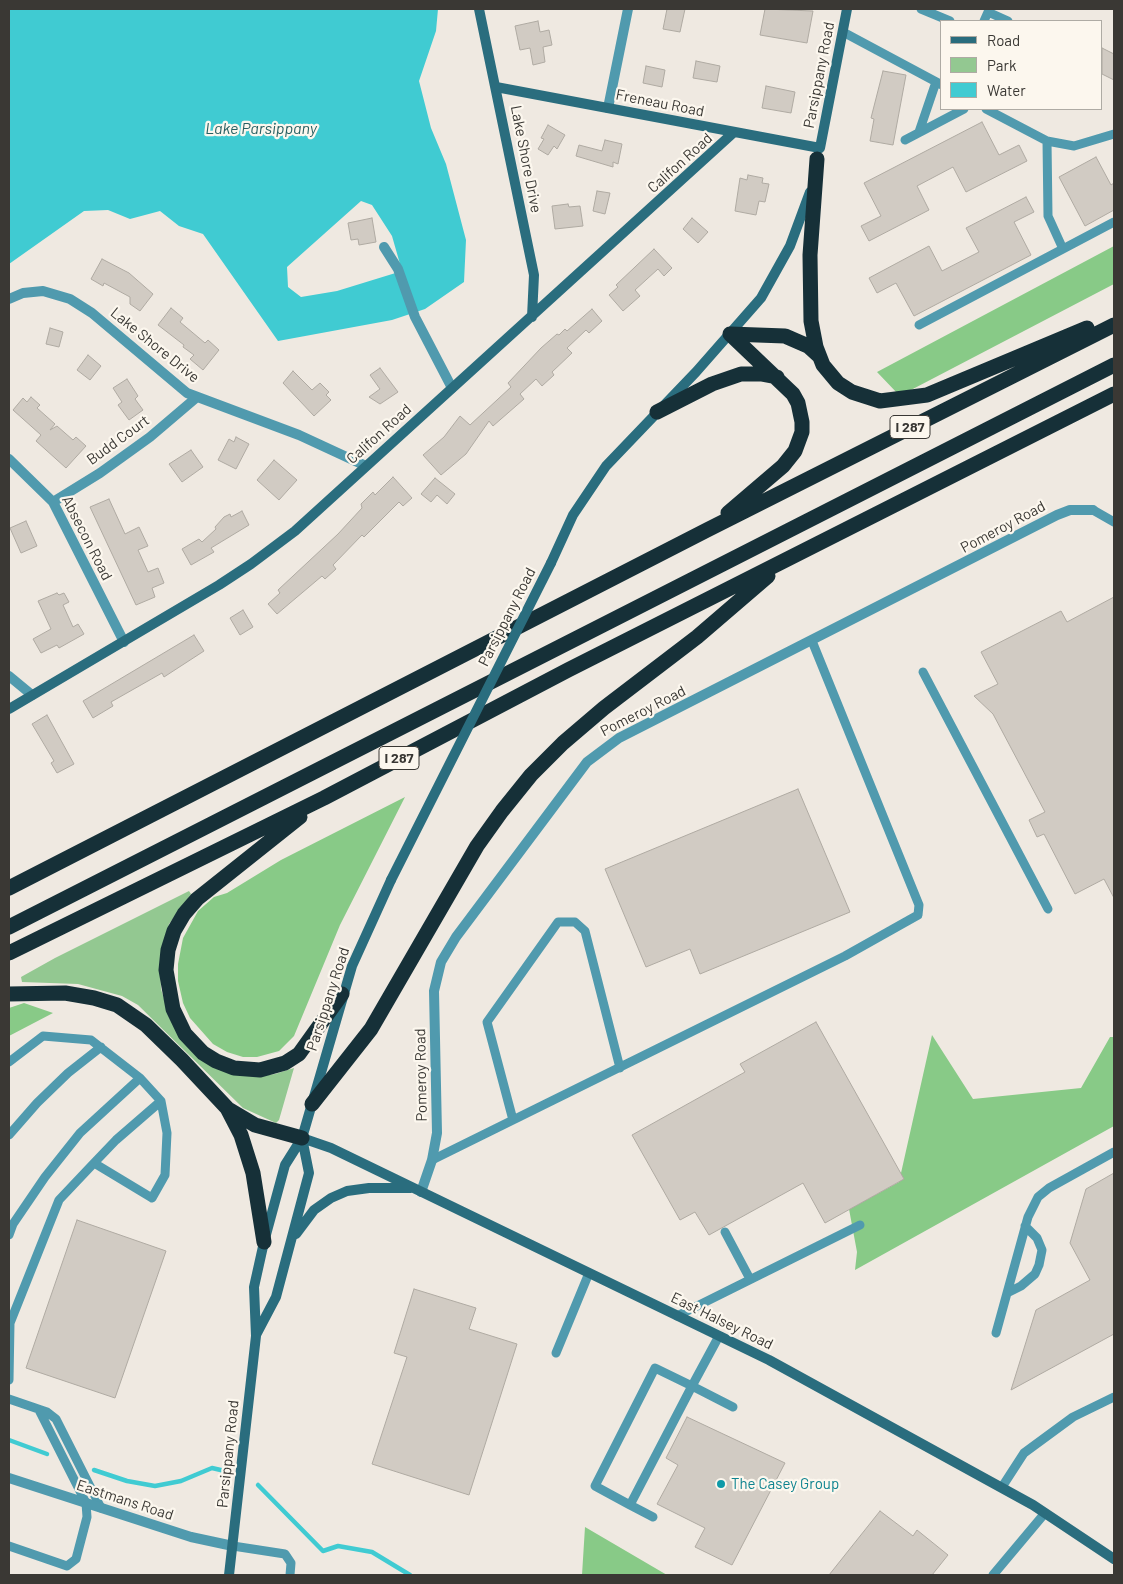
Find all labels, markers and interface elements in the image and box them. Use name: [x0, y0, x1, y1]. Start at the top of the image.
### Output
street label: Parsippany Road: [800, 20, 838, 130]
legend: [940, 20, 1103, 110]
text: Road: [987, 31, 1020, 49]
text: Park: [987, 56, 1016, 74]
text: Water: [987, 81, 1026, 99]
street label: Freneau Road: [614, 86, 706, 120]
street label: Lake Shore Drive: [507, 104, 545, 214]
water label: Lake Parsippany: [205, 119, 317, 139]
street label: Califon Road: [644, 129, 716, 197]
street label: Lake Shore Drive: [107, 304, 203, 386]
street label: Califon Road: [343, 400, 415, 468]
street label: Budd Court: [83, 411, 153, 469]
road number: I 287: [890, 416, 930, 438]
street label: Absecon Road: [58, 493, 116, 583]
street label: Pomeroy Road: [958, 497, 1048, 557]
street label: Parsippany Road: [474, 565, 540, 669]
street label: Pomeroy Road: [597, 682, 689, 740]
road number: I 287: [379, 746, 419, 770]
street label: Parsippany Road: [303, 945, 353, 1053]
street label: Pomeroy Road: [411, 1028, 431, 1122]
street label: East Halsey Road: [668, 1288, 776, 1354]
street label: Parsippany Road: [213, 1399, 243, 1509]
place label: The Casey Group: [731, 1475, 839, 1493]
street label: Eastmans Road: [74, 1476, 176, 1524]
marker: The Casey Group: [715, 1478, 727, 1490]

